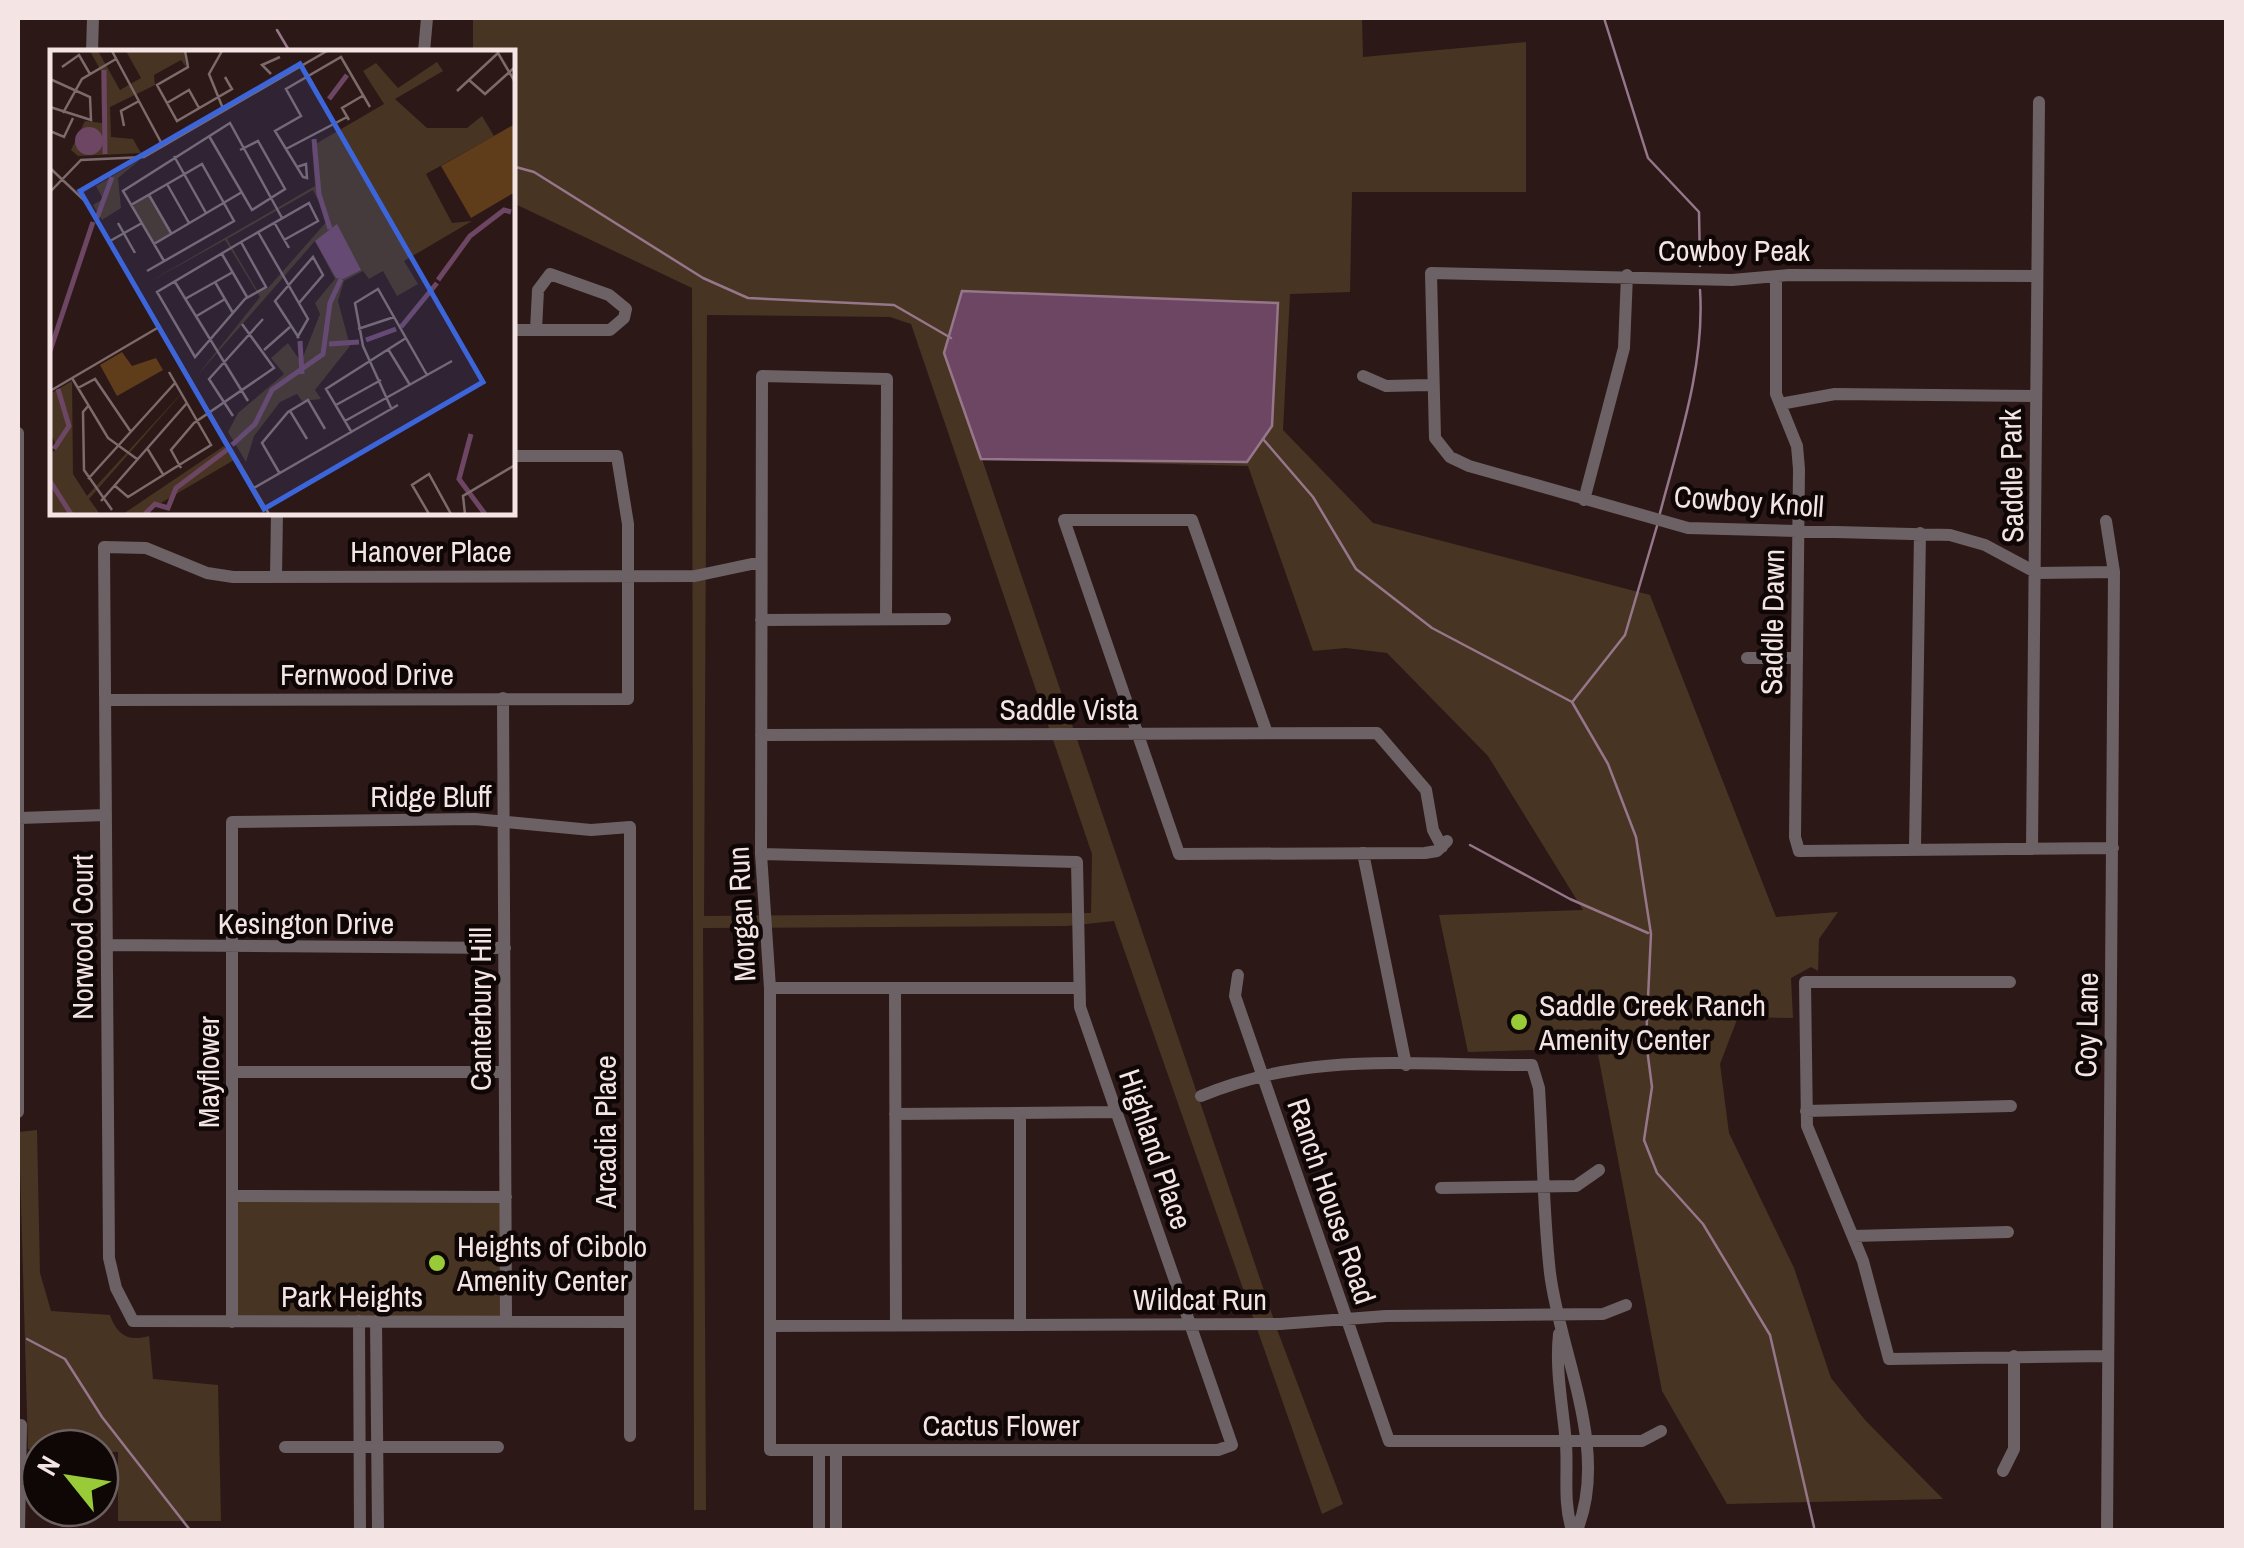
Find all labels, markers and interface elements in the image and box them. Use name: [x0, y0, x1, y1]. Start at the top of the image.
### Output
inset map: [50, 50, 515, 515]
street label: Cowboy Peak: [1658, 230, 1811, 270]
street label: Saddle Park: [1990, 408, 2032, 543]
street label: Cowboy Knoll: [1673, 476, 1825, 526]
street label: Hanover Place: [350, 531, 512, 571]
street label: Saddle Dawn: [1751, 549, 1793, 695]
street label: Fernwood Drive: [280, 654, 454, 694]
street label: Saddle Vista: [999, 689, 1139, 729]
street label: Ridge Bluff: [370, 776, 492, 816]
street label: Morgan Run: [717, 845, 765, 983]
street label: Norwood Court: [62, 854, 102, 1020]
street label: Kesington Drive: [218, 903, 394, 943]
street label: Canterbury Hill: [460, 927, 500, 1091]
street label: Coy Lane: [2065, 972, 2107, 1078]
place label: Saddle Creek Ranch Amenity Center: [1538, 985, 1766, 1059]
marker: Saddle Creek Ranch Amenity Center: [1508, 1011, 1530, 1033]
street label: Mayflower: [188, 1015, 228, 1128]
street label: Arcadia Place: [585, 1055, 625, 1210]
street label: Highland Place: [1110, 1064, 1202, 1234]
street label: Ranch House Road: [1278, 1093, 1386, 1309]
place label: Heights of Cibolo Amenity Center: [456, 1226, 647, 1300]
marker: Heights of Cibolo Amenity Center: [426, 1252, 448, 1274]
street label: Park Heights: [281, 1276, 423, 1316]
street label: Wildcat Run: [1133, 1279, 1267, 1319]
street label: Cactus Flower: [922, 1405, 1080, 1445]
north arrow: [20, 1428, 120, 1528]
text: N: [28, 1449, 69, 1482]

